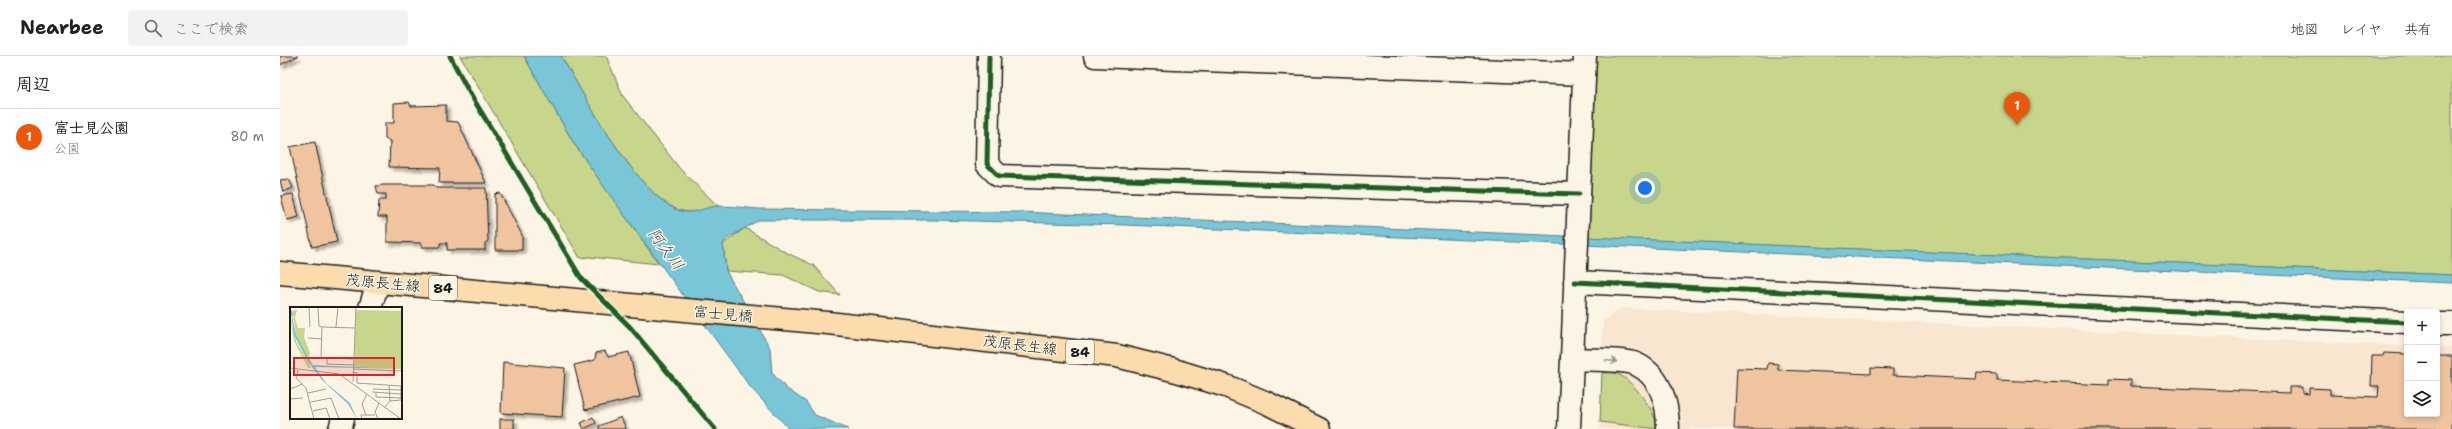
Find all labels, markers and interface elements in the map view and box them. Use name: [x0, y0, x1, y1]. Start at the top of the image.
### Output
search box: [128, 10, 408, 46]
text: Nearbee: [20, 15, 104, 40]
icon: search: [142, 17, 164, 39]
text: ここで検索: [174, 19, 249, 39]
text: 地図: [2291, 20, 2319, 38]
text: レイヤ: [2341, 20, 2382, 38]
text: 共有: [2404, 20, 2432, 38]
text: 周辺: [16, 73, 50, 95]
pin: 1: [2004, 92, 2030, 125]
text: 富士見公園: [54, 118, 129, 138]
text: 1: [26, 128, 32, 145]
text: 80 m: [230, 128, 264, 145]
text: 公園: [54, 140, 80, 157]
your location: [1635, 178, 1655, 198]
water label: 阿久川: [643, 224, 689, 274]
street label: 茂原長生線: [345, 270, 421, 296]
road number: 84: [429, 276, 457, 300]
street label: 富士見橋: [692, 301, 754, 327]
inset map: [290, 307, 402, 419]
map controls: [2404, 309, 2440, 417]
button: +: [2404, 309, 2440, 345]
street label: 茂原長生線: [982, 331, 1058, 359]
road number: 84: [1066, 340, 1094, 364]
button: −: [2404, 345, 2440, 381]
one-way arrow: [1604, 358, 1617, 365]
button: layers: [2404, 381, 2440, 417]

